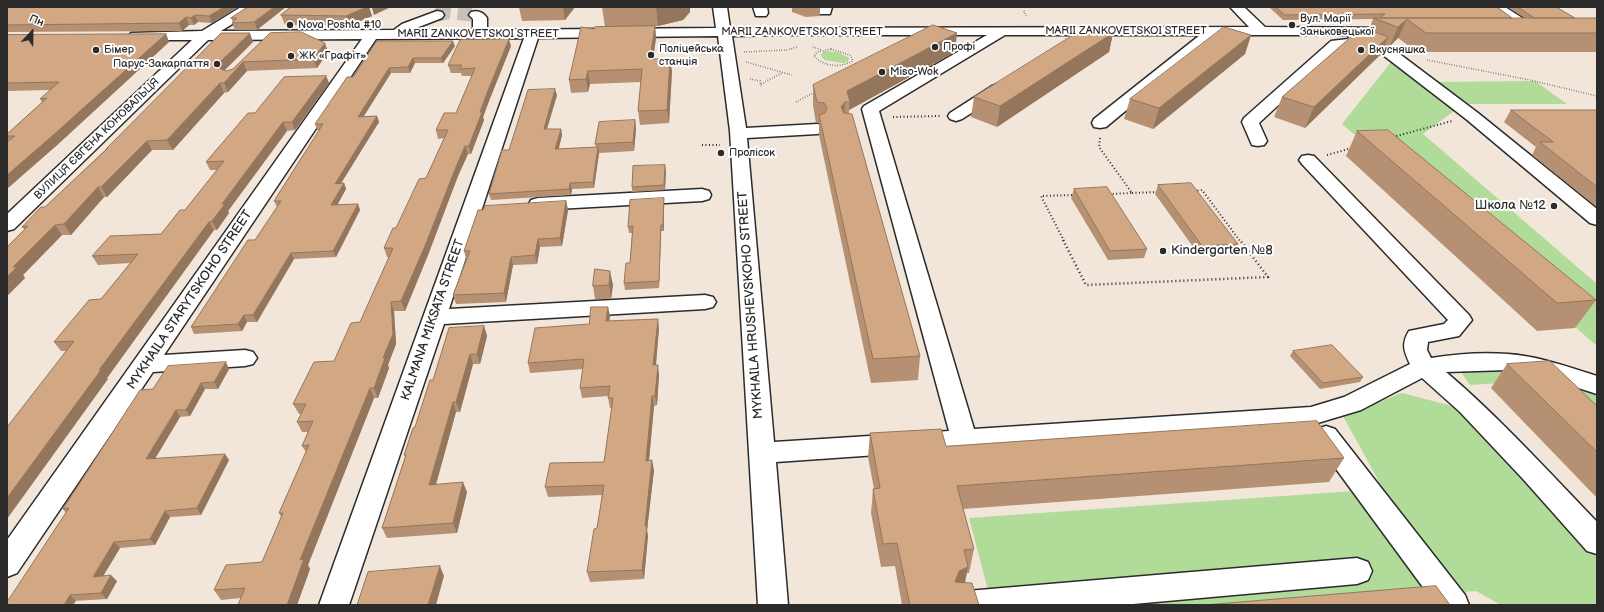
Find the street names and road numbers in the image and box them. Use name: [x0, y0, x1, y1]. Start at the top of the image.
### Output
street label: MARII ZANKOVETSKOI STREET: [1045, 24, 1207, 38]
street label: MARII ZANKOVETSKOI STREET: [721, 25, 883, 39]
street label: MARII ZANKOVETSKOI STREET: [397, 27, 559, 41]
street label: ВУЛИЦЯ ЄВГЕНА КОНОВАЛЬЦЯ: [32, 76, 162, 202]
street label: MYKHAILA HRUSHEVSKOHO STREET: [735, 191, 767, 419]
street label: MYKHAILA STARYTSKOHO STREET: [124, 207, 256, 393]
street label: KALMANA MIKSATA STREET: [398, 237, 468, 403]

